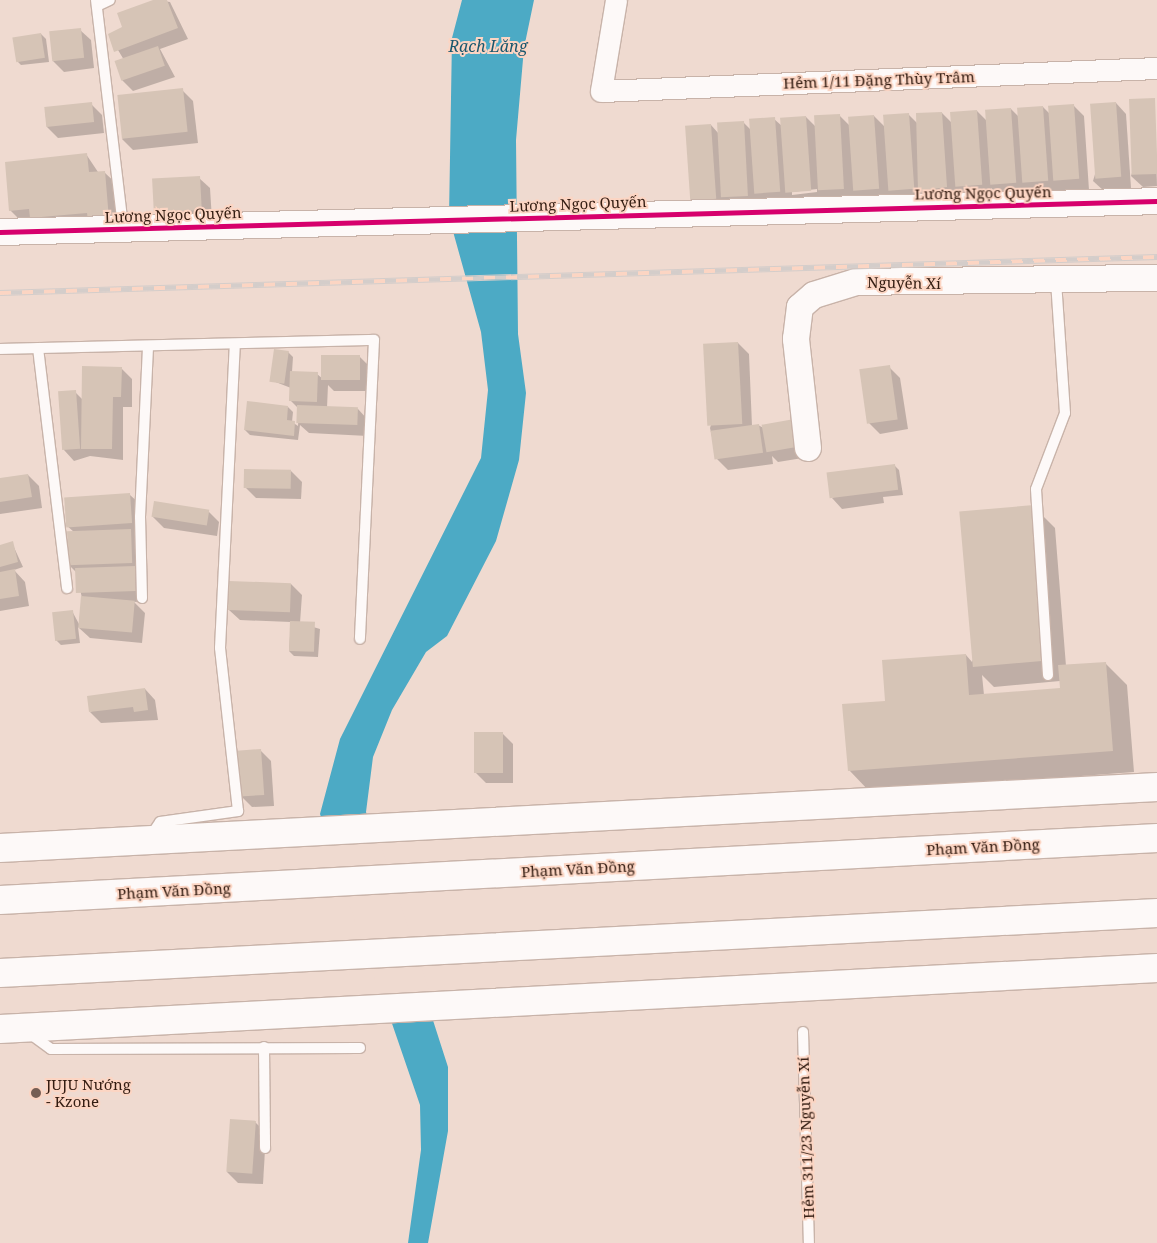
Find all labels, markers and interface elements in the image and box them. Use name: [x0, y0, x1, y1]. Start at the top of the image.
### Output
water label: Rạch Lăng: [448, 36, 528, 56]
street label: Hẻm 1/11 Đặng Thùy Trâm: [783, 68, 975, 92]
street label: Lương Ngọc Quyến: [914, 183, 1052, 203]
street label: Lương Ngọc Quyến: [509, 193, 647, 215]
street label: Lương Ngọc Quyến: [104, 204, 242, 226]
street label: Nguyễn Xí: [867, 273, 941, 293]
street label: Phạm Văn Đồng: [926, 835, 1040, 859]
street label: Phạm Văn Đồng: [521, 857, 635, 881]
street label: Phạm Văn Đồng: [117, 879, 231, 903]
street label: Hẻm 311/23 Nguyễn Xí: [794, 1057, 818, 1219]
place label: JUJU Nướng - Kzone: [46, 1075, 131, 1110]
marker: JUJU Nướng - Kzone: [30, 1087, 42, 1099]

